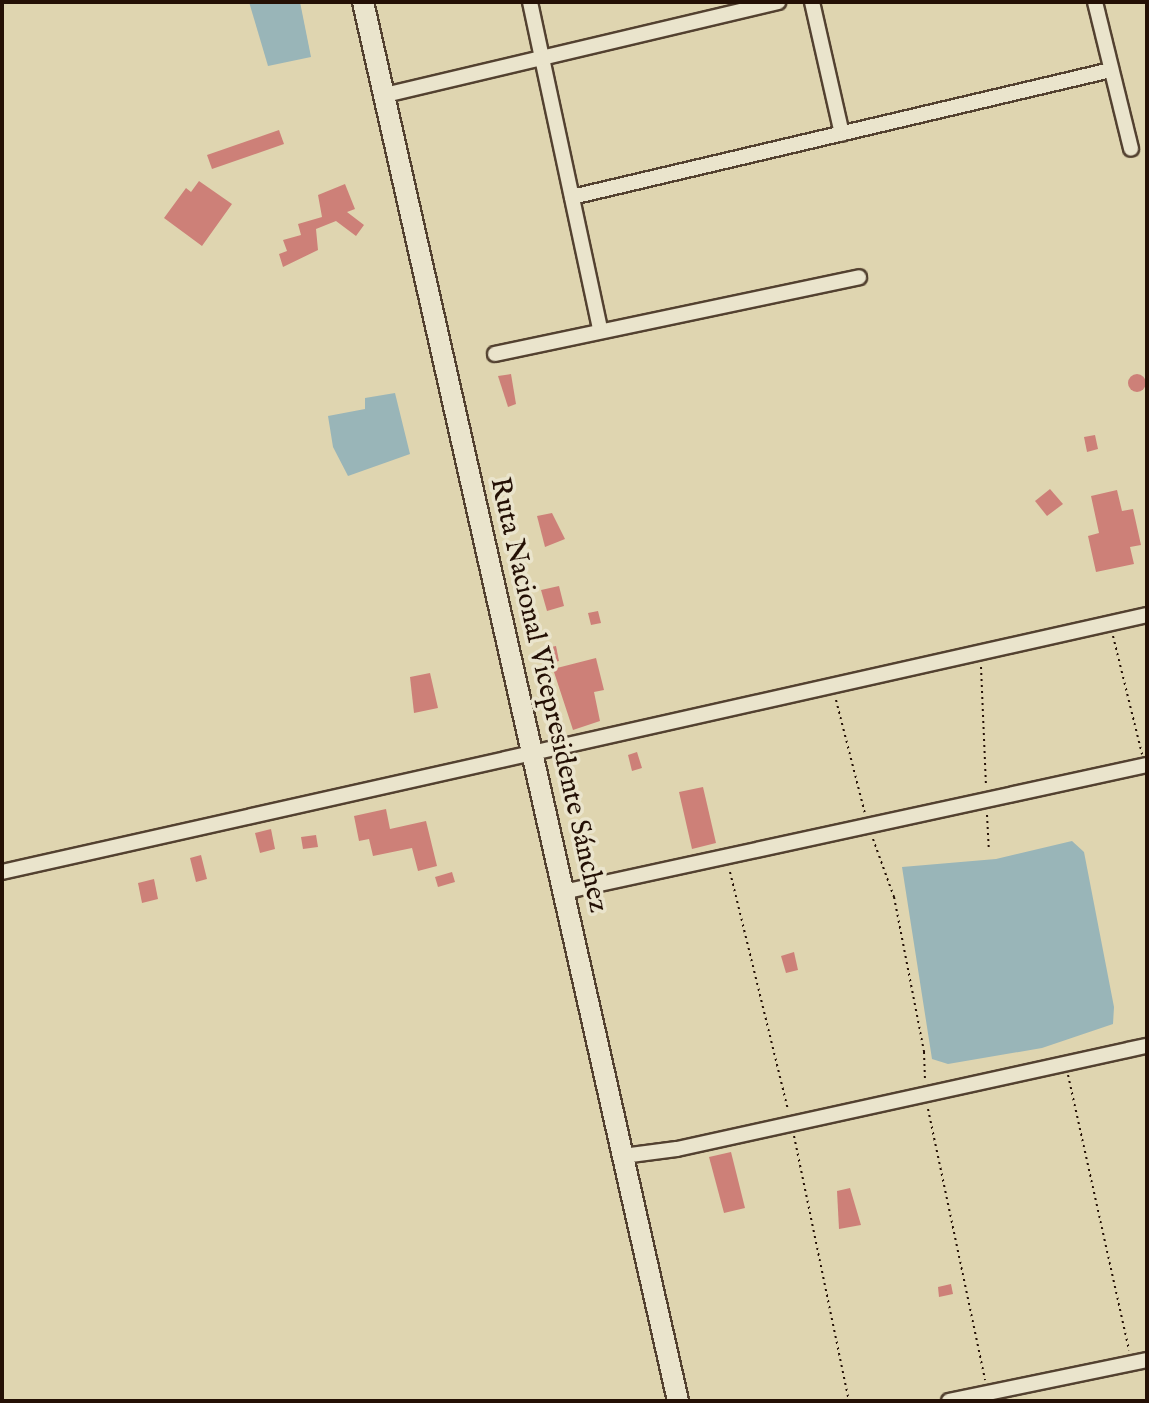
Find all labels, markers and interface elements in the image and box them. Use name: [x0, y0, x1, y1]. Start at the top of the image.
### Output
street label: Ruta Nacional Vicepresidente Sánchez: [482, 474, 614, 916]

